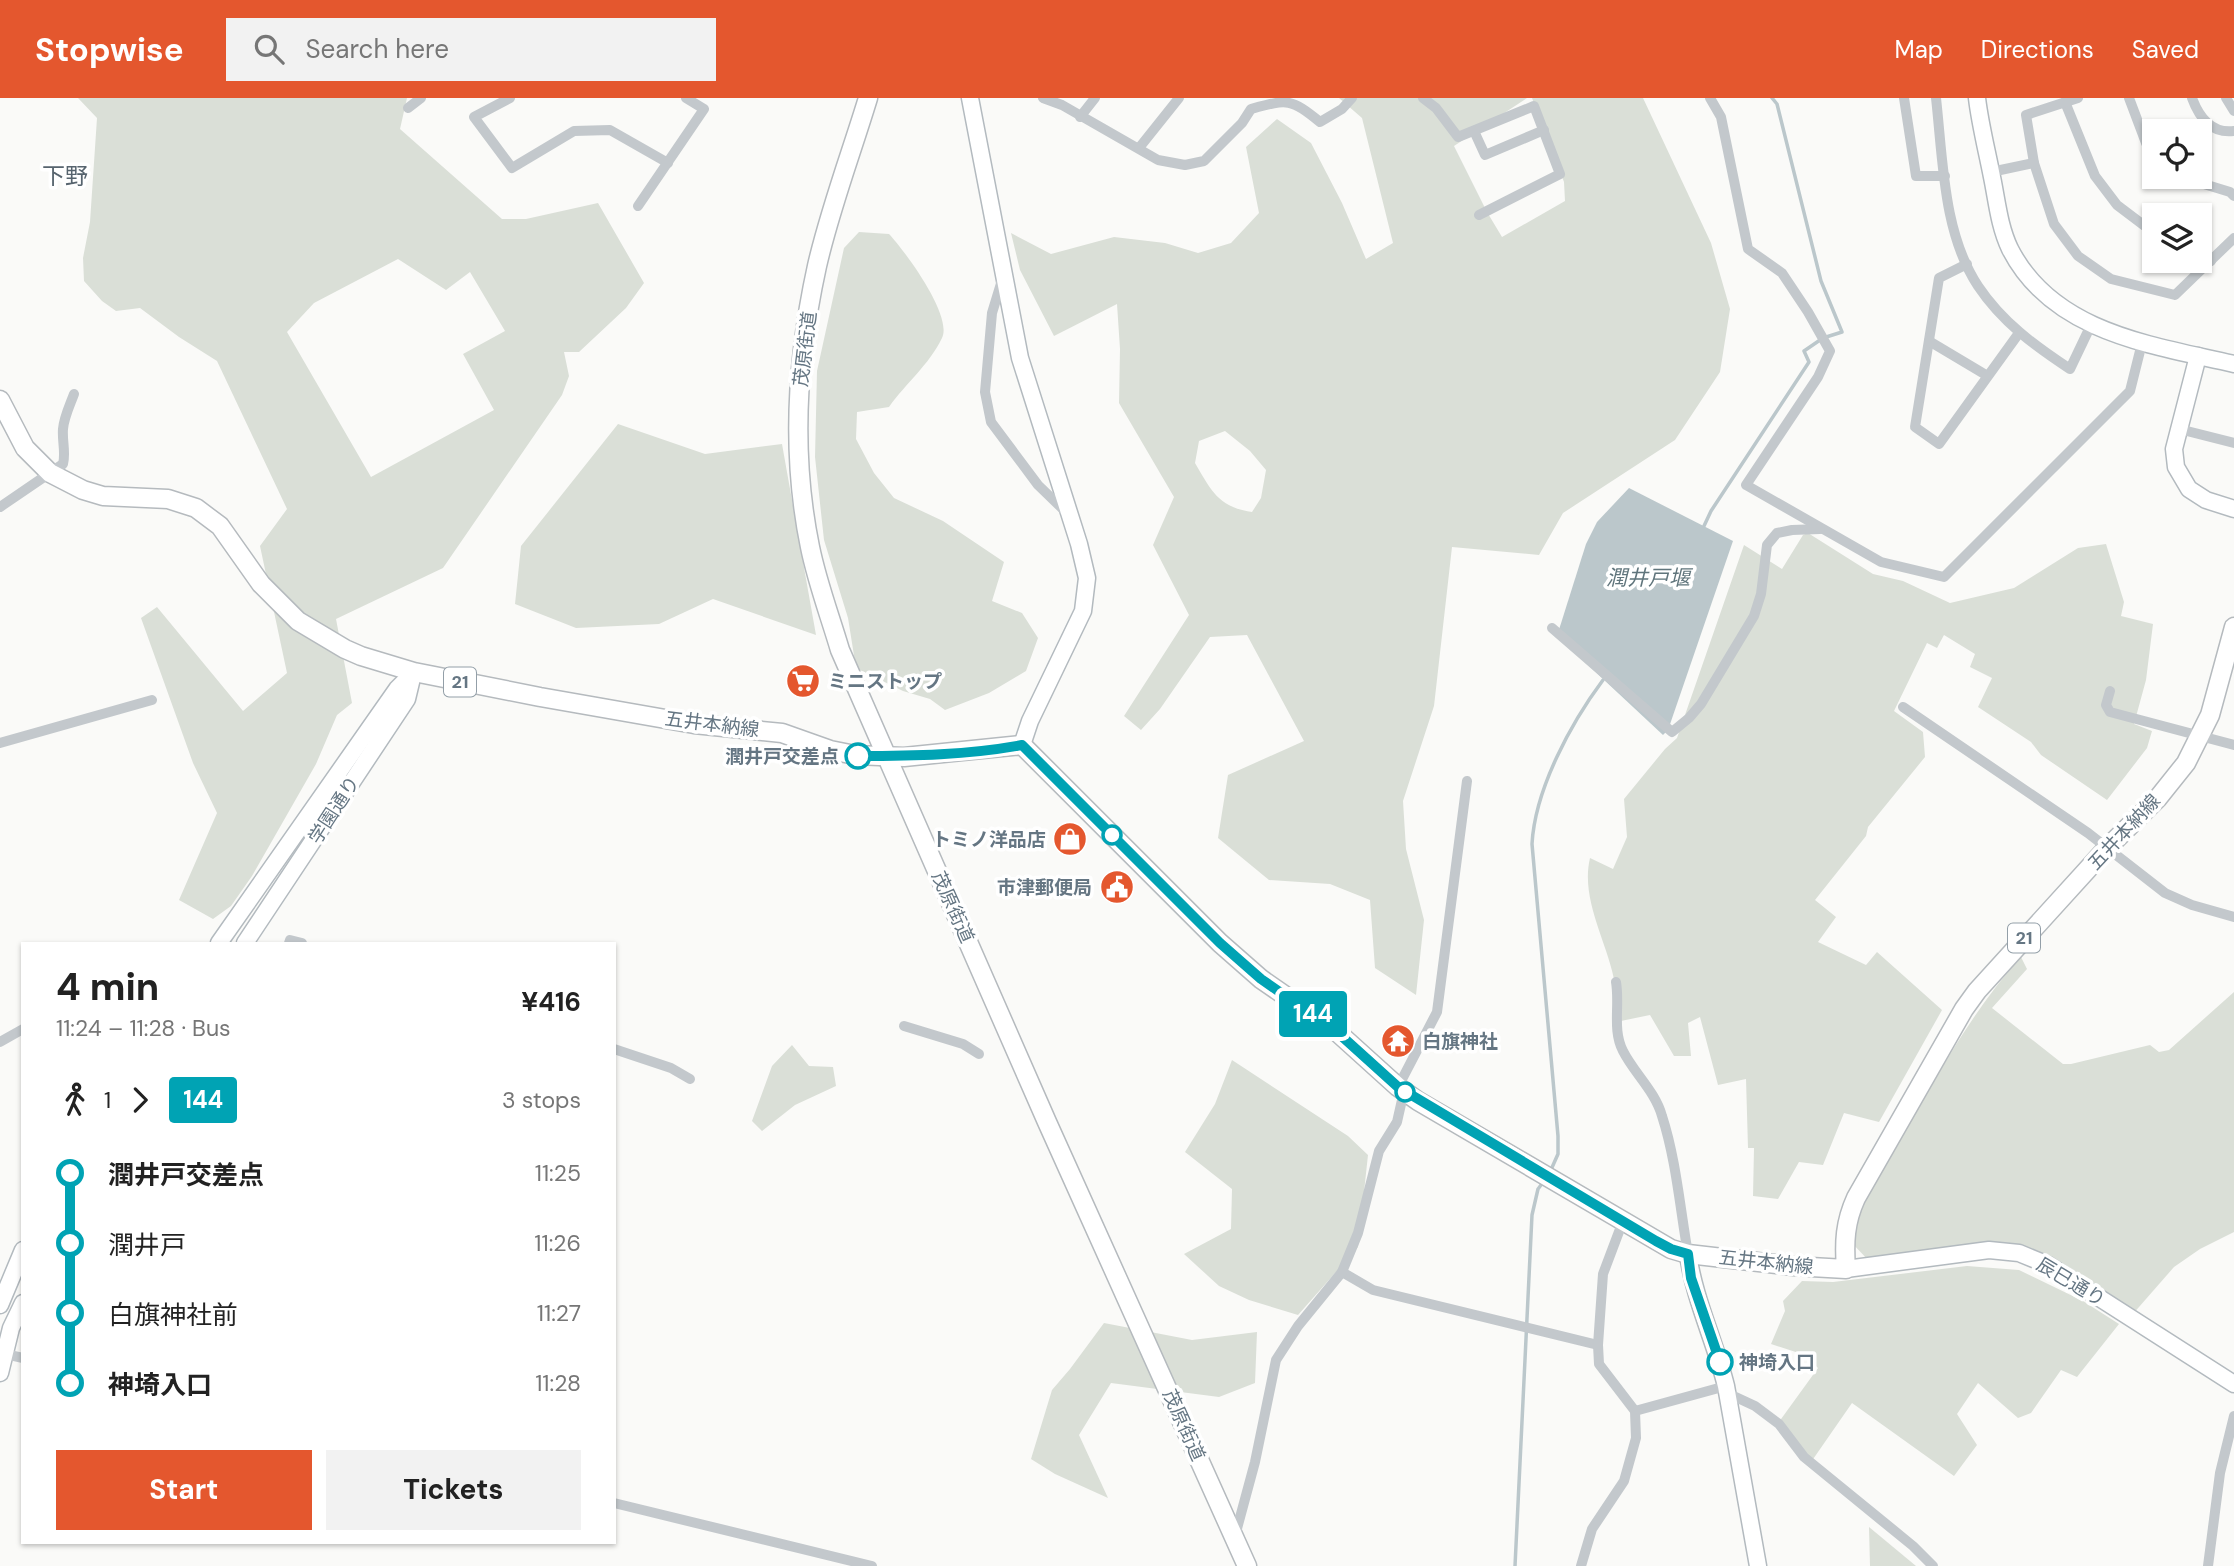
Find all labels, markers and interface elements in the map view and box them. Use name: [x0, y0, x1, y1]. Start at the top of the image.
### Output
search box: [226, 18, 716, 81]
text: Stopwise: [35, 28, 184, 71]
icon: search: [250, 30, 288, 68]
text: Search here: [306, 32, 449, 66]
text: Map: [1895, 34, 1943, 65]
text: Directions: [1981, 34, 2094, 65]
text: Saved: [2132, 34, 2199, 65]
map controls: [2142, 119, 2212, 273]
button: locate: [2142, 119, 2212, 189]
district label: 下野: [42, 161, 88, 191]
button: layers: [2142, 203, 2212, 273]
street label: 茂原街道: [788, 310, 822, 388]
water label: 潤井戸堰: [1606, 564, 1694, 592]
supermarket icon: ミニストップ: [784, 662, 822, 700]
road number: 21: [444, 668, 476, 696]
place label: ミニストップ: [828, 669, 942, 694]
street label: 五井本納線: [663, 706, 761, 742]
marker: 潤井戸交差点: [845, 743, 871, 769]
place label: 潤井戸交差点: [725, 744, 839, 769]
street label: 学園通り: [303, 771, 365, 849]
street label: 五井本納線: [2082, 789, 2166, 875]
shop icon: トミノ洋品店: [1051, 820, 1089, 858]
unlabelled marker: [1102, 825, 1122, 845]
place label: トミノ洋品店: [932, 827, 1046, 852]
street label: 茂原街道: [926, 867, 980, 947]
public building icon: 市津郵便局: [1098, 868, 1136, 906]
place label: 市津郵便局: [997, 875, 1092, 900]
road number: 21: [2008, 924, 2040, 952]
text: 4 min: [56, 962, 159, 1012]
text: ¥416: [521, 985, 581, 1019]
line badge: 144: [1273, 991, 1353, 1037]
text: 144: [1293, 998, 1333, 1029]
text: 11:24 – 11:28 · Bus: [56, 1013, 231, 1043]
temple icon: 白旗神社: [1379, 1022, 1417, 1060]
place label: 白旗神社: [1422, 1029, 1498, 1054]
icon: walk: [56, 1081, 94, 1119]
icon: forward: [121, 1081, 159, 1119]
unlabelled marker: [1395, 1082, 1415, 1102]
text: 144: [183, 1084, 223, 1115]
text: 1: [104, 1085, 111, 1115]
text: 3 stops: [502, 1085, 581, 1115]
text: 潤井戸交差点: [108, 1158, 264, 1192]
text: 11:25: [535, 1158, 581, 1188]
text: 潤井戸: [108, 1228, 186, 1262]
text: 11:26: [534, 1228, 581, 1258]
street label: 五井本納線: [1717, 1245, 1815, 1279]
street label: 辰巳通り: [2032, 1252, 2110, 1312]
text: 白旗神社前: [108, 1298, 238, 1332]
text: 11:27: [537, 1298, 581, 1328]
marker: 神埼入口: [1707, 1349, 1733, 1375]
place label: 神埼入口: [1739, 1350, 1815, 1375]
text: 神埼入口: [108, 1368, 212, 1402]
text: 11:28: [535, 1368, 581, 1398]
street label: 茂原街道: [1157, 1385, 1211, 1465]
button: Start: [56, 1450, 312, 1530]
button: Tickets: [326, 1450, 581, 1530]

